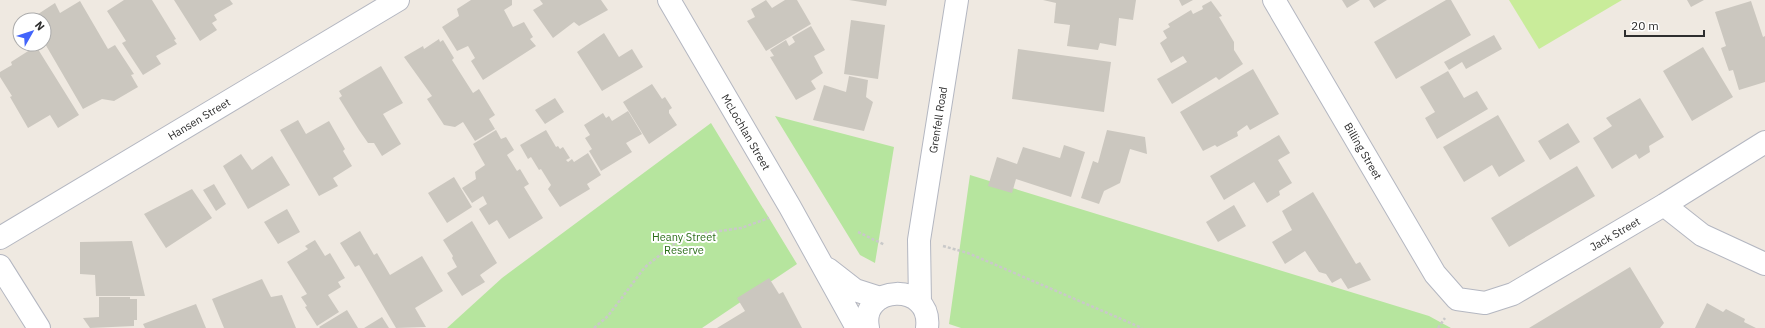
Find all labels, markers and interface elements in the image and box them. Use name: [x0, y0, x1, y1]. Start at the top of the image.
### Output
north arrow: [12, 12, 52, 52]
scale bar: [1625, 12, 1704, 38]
text: N: [32, 18, 48, 33]
text: 20 m: [1631, 18, 1659, 33]
street label: Grenfell Road: [926, 86, 950, 154]
street label: McLochlan Street: [719, 91, 774, 173]
street label: Hansen Street: [165, 95, 233, 143]
street label: Billing Street: [1341, 120, 1385, 182]
street label: Jack Street: [1587, 214, 1643, 254]
park label: Heany Street Reserve: [652, 230, 716, 257]

